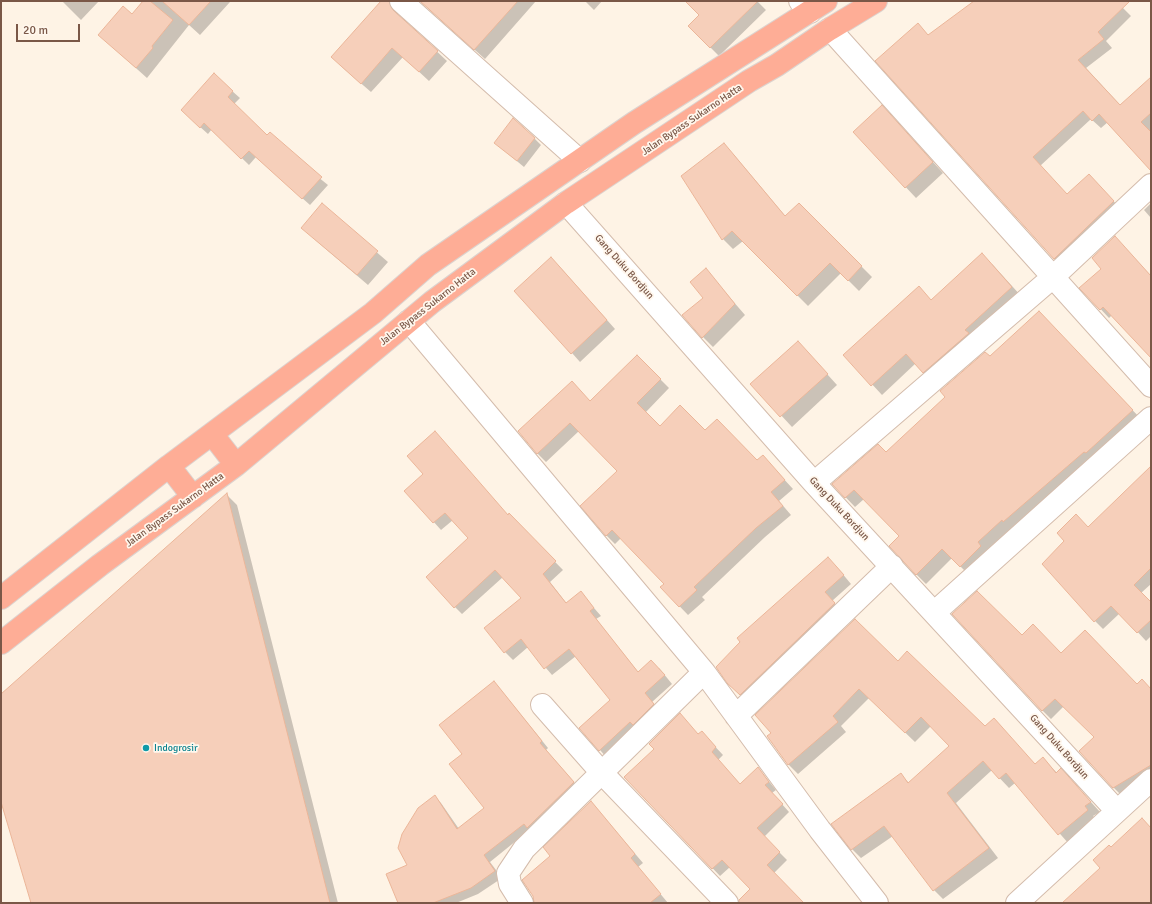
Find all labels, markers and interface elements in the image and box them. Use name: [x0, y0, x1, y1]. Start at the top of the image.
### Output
scale bar: [18, 16, 82, 42]
text: 20 m: [23, 23, 48, 38]
street label: Jalan Bypass Sukarno Hatta: [640, 82, 744, 158]
street label: Gang Duku Bordjun: [592, 232, 656, 302]
street label: Jalan Bypass Sukarno Hatta: [378, 266, 478, 348]
street label: Jalan Bypass Sukarno Hatta: [124, 470, 226, 550]
street label: Gang Duku Bordjun: [806, 475, 872, 543]
street label: Gang Duku Bordjun: [1027, 712, 1091, 782]
place label: Indogrosir: [154, 742, 198, 754]
marker: Indogrosir: [141, 743, 151, 753]

